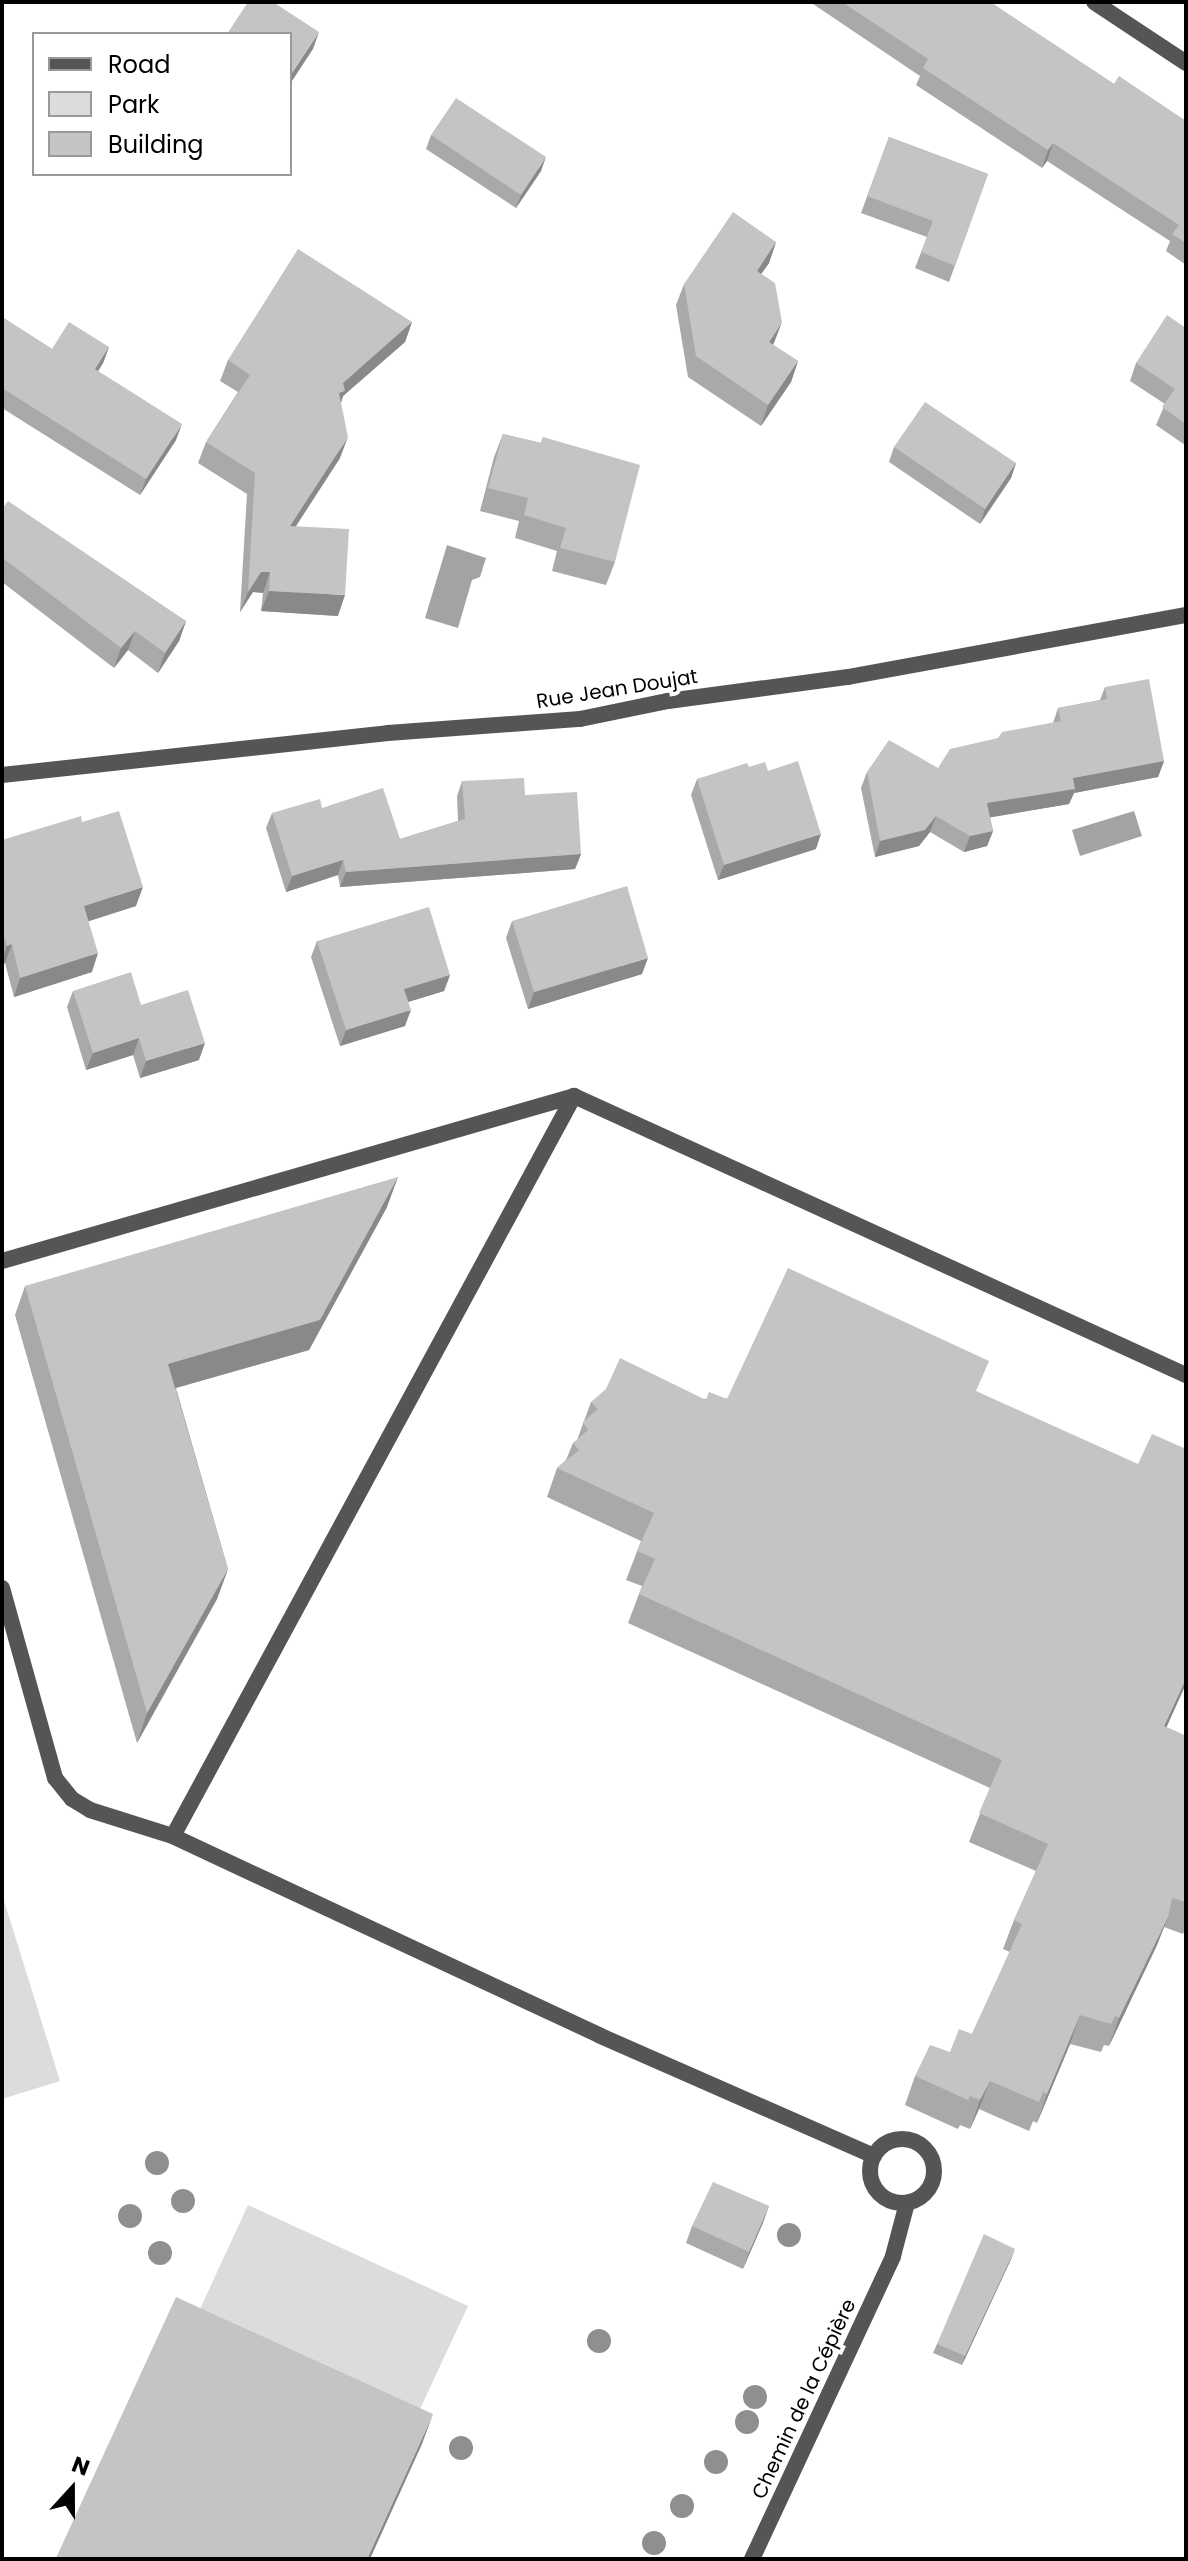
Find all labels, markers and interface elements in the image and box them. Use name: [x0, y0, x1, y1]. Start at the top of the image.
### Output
legend: [32, 32, 292, 176]
text: Road: [108, 48, 170, 81]
text: Park: [108, 88, 159, 121]
text: Building: [108, 128, 204, 161]
street label: Rue Jean Doujat: [535, 664, 699, 714]
street label: Chemin de la Cépière: [747, 2295, 861, 2503]
north arrow: [32, 2449, 112, 2529]
text: N: [67, 2449, 94, 2484]

